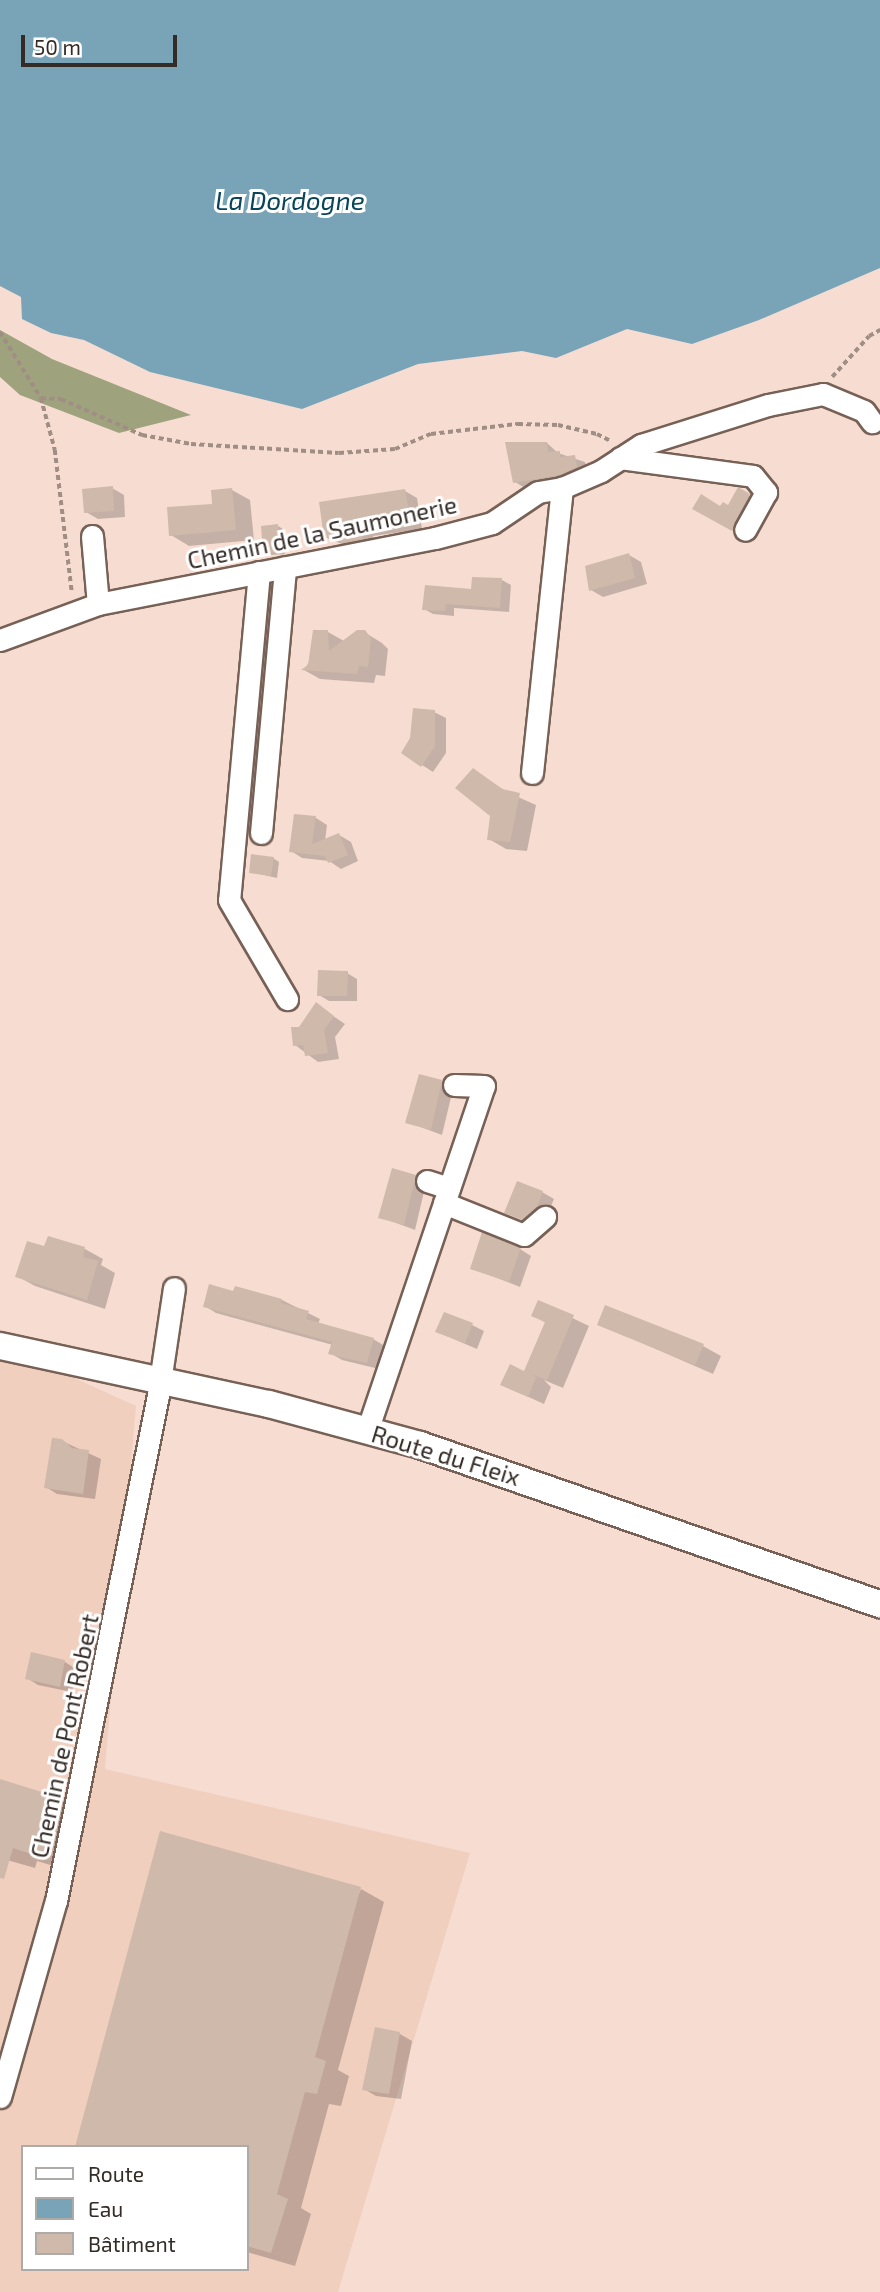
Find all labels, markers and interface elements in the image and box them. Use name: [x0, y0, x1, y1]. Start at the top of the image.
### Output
scale bar: [24, 21, 180, 65]
text: 50 m: [34, 34, 81, 59]
water label: La Dordogne: [215, 184, 365, 216]
street label: Chemin de la Saumonerie: [185, 489, 459, 575]
street label: Route du Fleix: [368, 1419, 524, 1491]
street label: Chemin de Pont Robert: [24, 1611, 104, 1861]
legend: [21, 2145, 248, 2271]
text: Route: [88, 2161, 144, 2186]
text: Eau: [88, 2196, 123, 2221]
text: Bâtiment: [88, 2231, 176, 2256]

